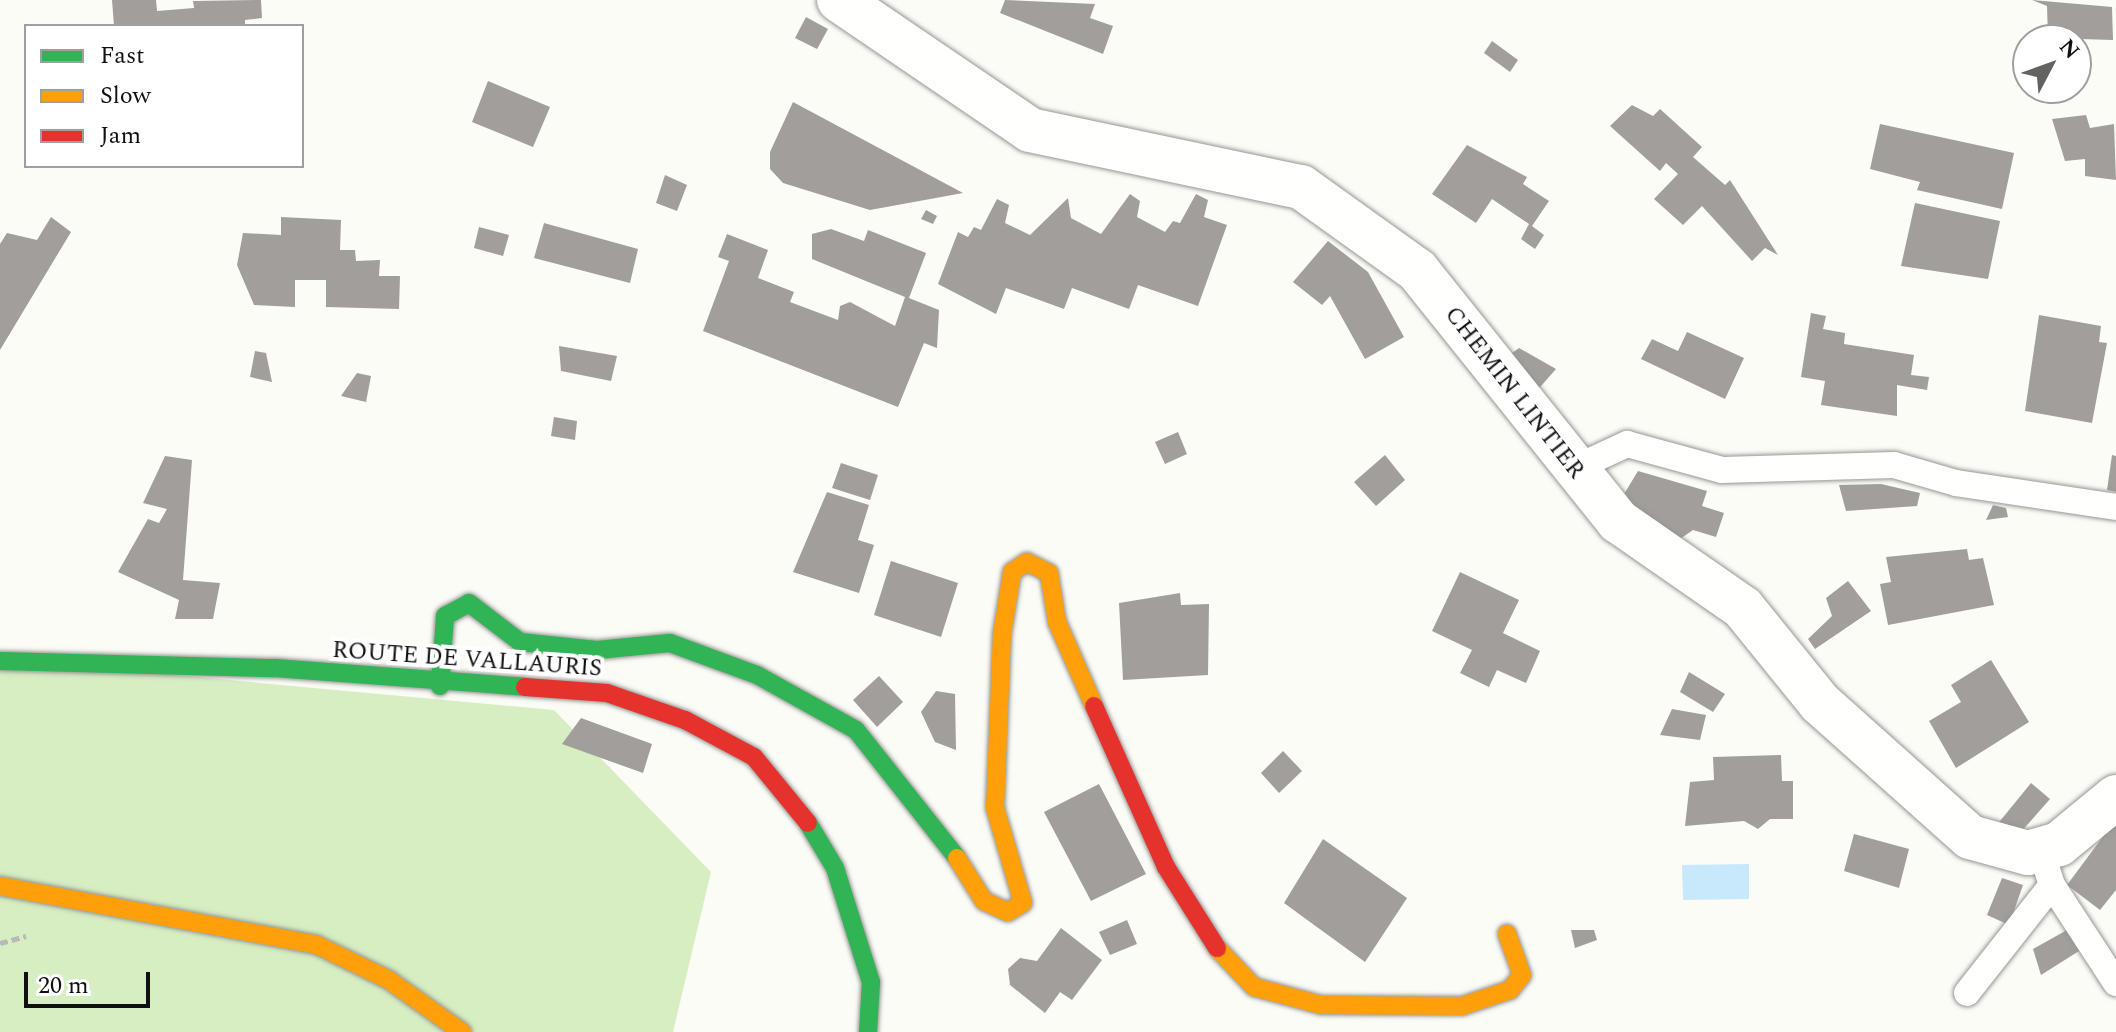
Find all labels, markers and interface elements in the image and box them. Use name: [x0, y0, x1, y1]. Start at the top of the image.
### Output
legend: [24, 24, 304, 168]
north arrow: [2012, 24, 2092, 104]
text: N: [2051, 32, 2087, 67]
text: Fast: [100, 38, 145, 74]
text: Slow: [100, 78, 151, 114]
text: Jam: [100, 118, 141, 154]
street label: CHEMIN LINTIER: [1438, 301, 1590, 485]
street label: ROUTE DE VALLAURIS: [331, 636, 603, 684]
scale bar: [28, 956, 154, 1006]
text: 20 m: [38, 968, 89, 1004]

